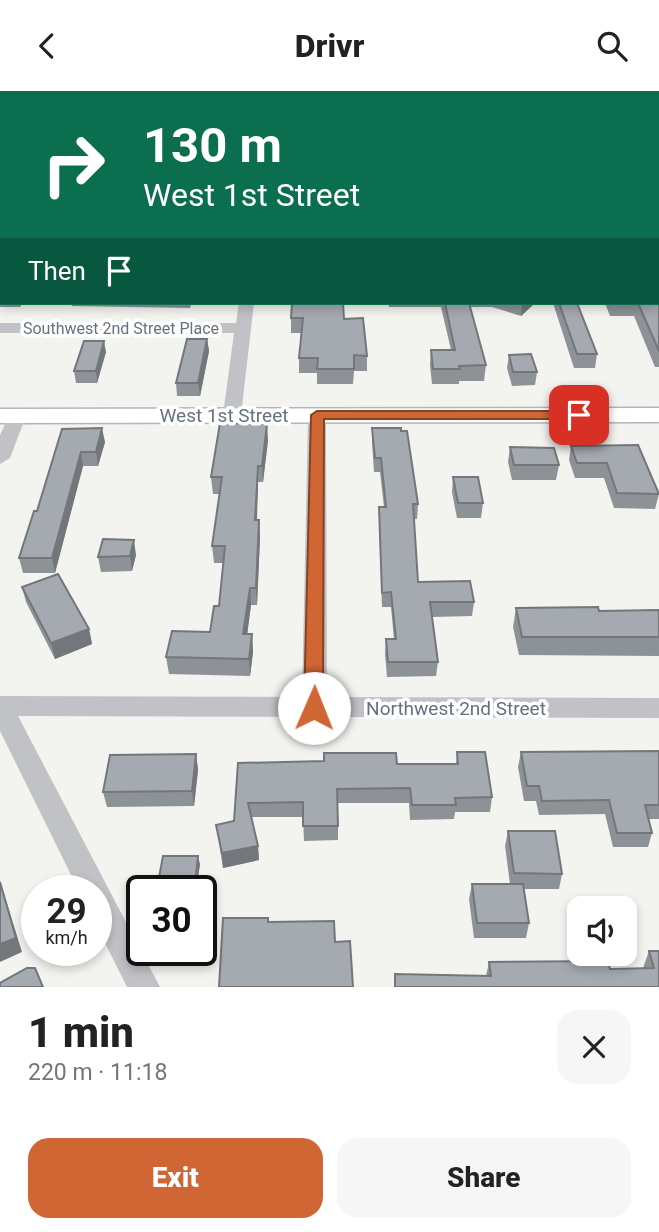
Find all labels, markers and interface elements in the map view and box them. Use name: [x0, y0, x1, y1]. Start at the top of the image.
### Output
icon: back: [28, 27, 66, 65]
text: Drivr: [295, 27, 364, 65]
icon: search: [593, 27, 631, 65]
text: 130 m: [143, 117, 282, 174]
icon: right: [28, 119, 119, 210]
text: West 1st Street: [143, 176, 360, 214]
icon: arrive: [100, 252, 138, 290]
text: Then: [28, 256, 86, 286]
street label: Southwest 2nd Street Place: [23, 319, 219, 338]
pin: [549, 385, 609, 445]
icon: arrive: [560, 396, 598, 434]
street label: West 1st Street: [160, 404, 288, 427]
position arrow: [277, 671, 351, 745]
street label: Northwest 2nd Street: [366, 697, 546, 720]
speed limit sign: 30: [126, 875, 217, 966]
text: 29: [46, 891, 87, 932]
map controls: [567, 896, 637, 966]
button: sound: [567, 896, 637, 966]
text: km/h: [45, 927, 88, 948]
text: 1 min: [28, 1008, 134, 1057]
button: close: [557, 1010, 631, 1084]
text: 220 m · 11:18: [28, 1059, 167, 1086]
button: Exit: [28, 1138, 323, 1218]
button: Share: [337, 1138, 631, 1218]

